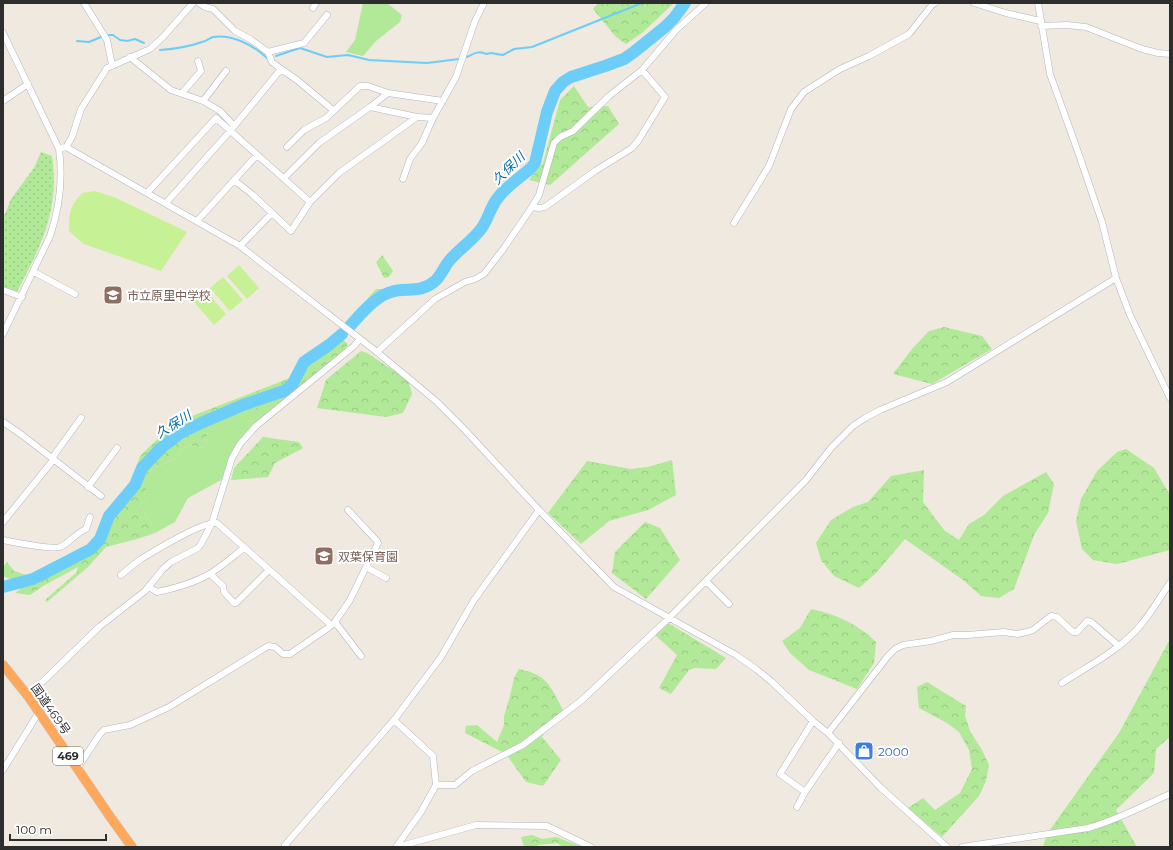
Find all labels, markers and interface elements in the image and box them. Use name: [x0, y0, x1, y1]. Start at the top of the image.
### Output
water label: 久保川: [488, 147, 529, 187]
school or university icon: 市立原里中学校: [102, 284, 124, 306]
place label: 市立原里中学校: [127, 288, 211, 303]
water label: 久保川: [152, 406, 195, 441]
school or university icon: 双葉保育園: [313, 545, 335, 567]
place label: 双葉保育園: [338, 549, 398, 564]
street label: 国道469号: [28, 681, 74, 737]
shop icon: 2000: [853, 740, 875, 762]
place label: 2000: [878, 744, 909, 759]
road number: 469: [53, 747, 83, 765]
scale bar: [10, 816, 106, 842]
text: 100 m: [16, 822, 52, 837]

